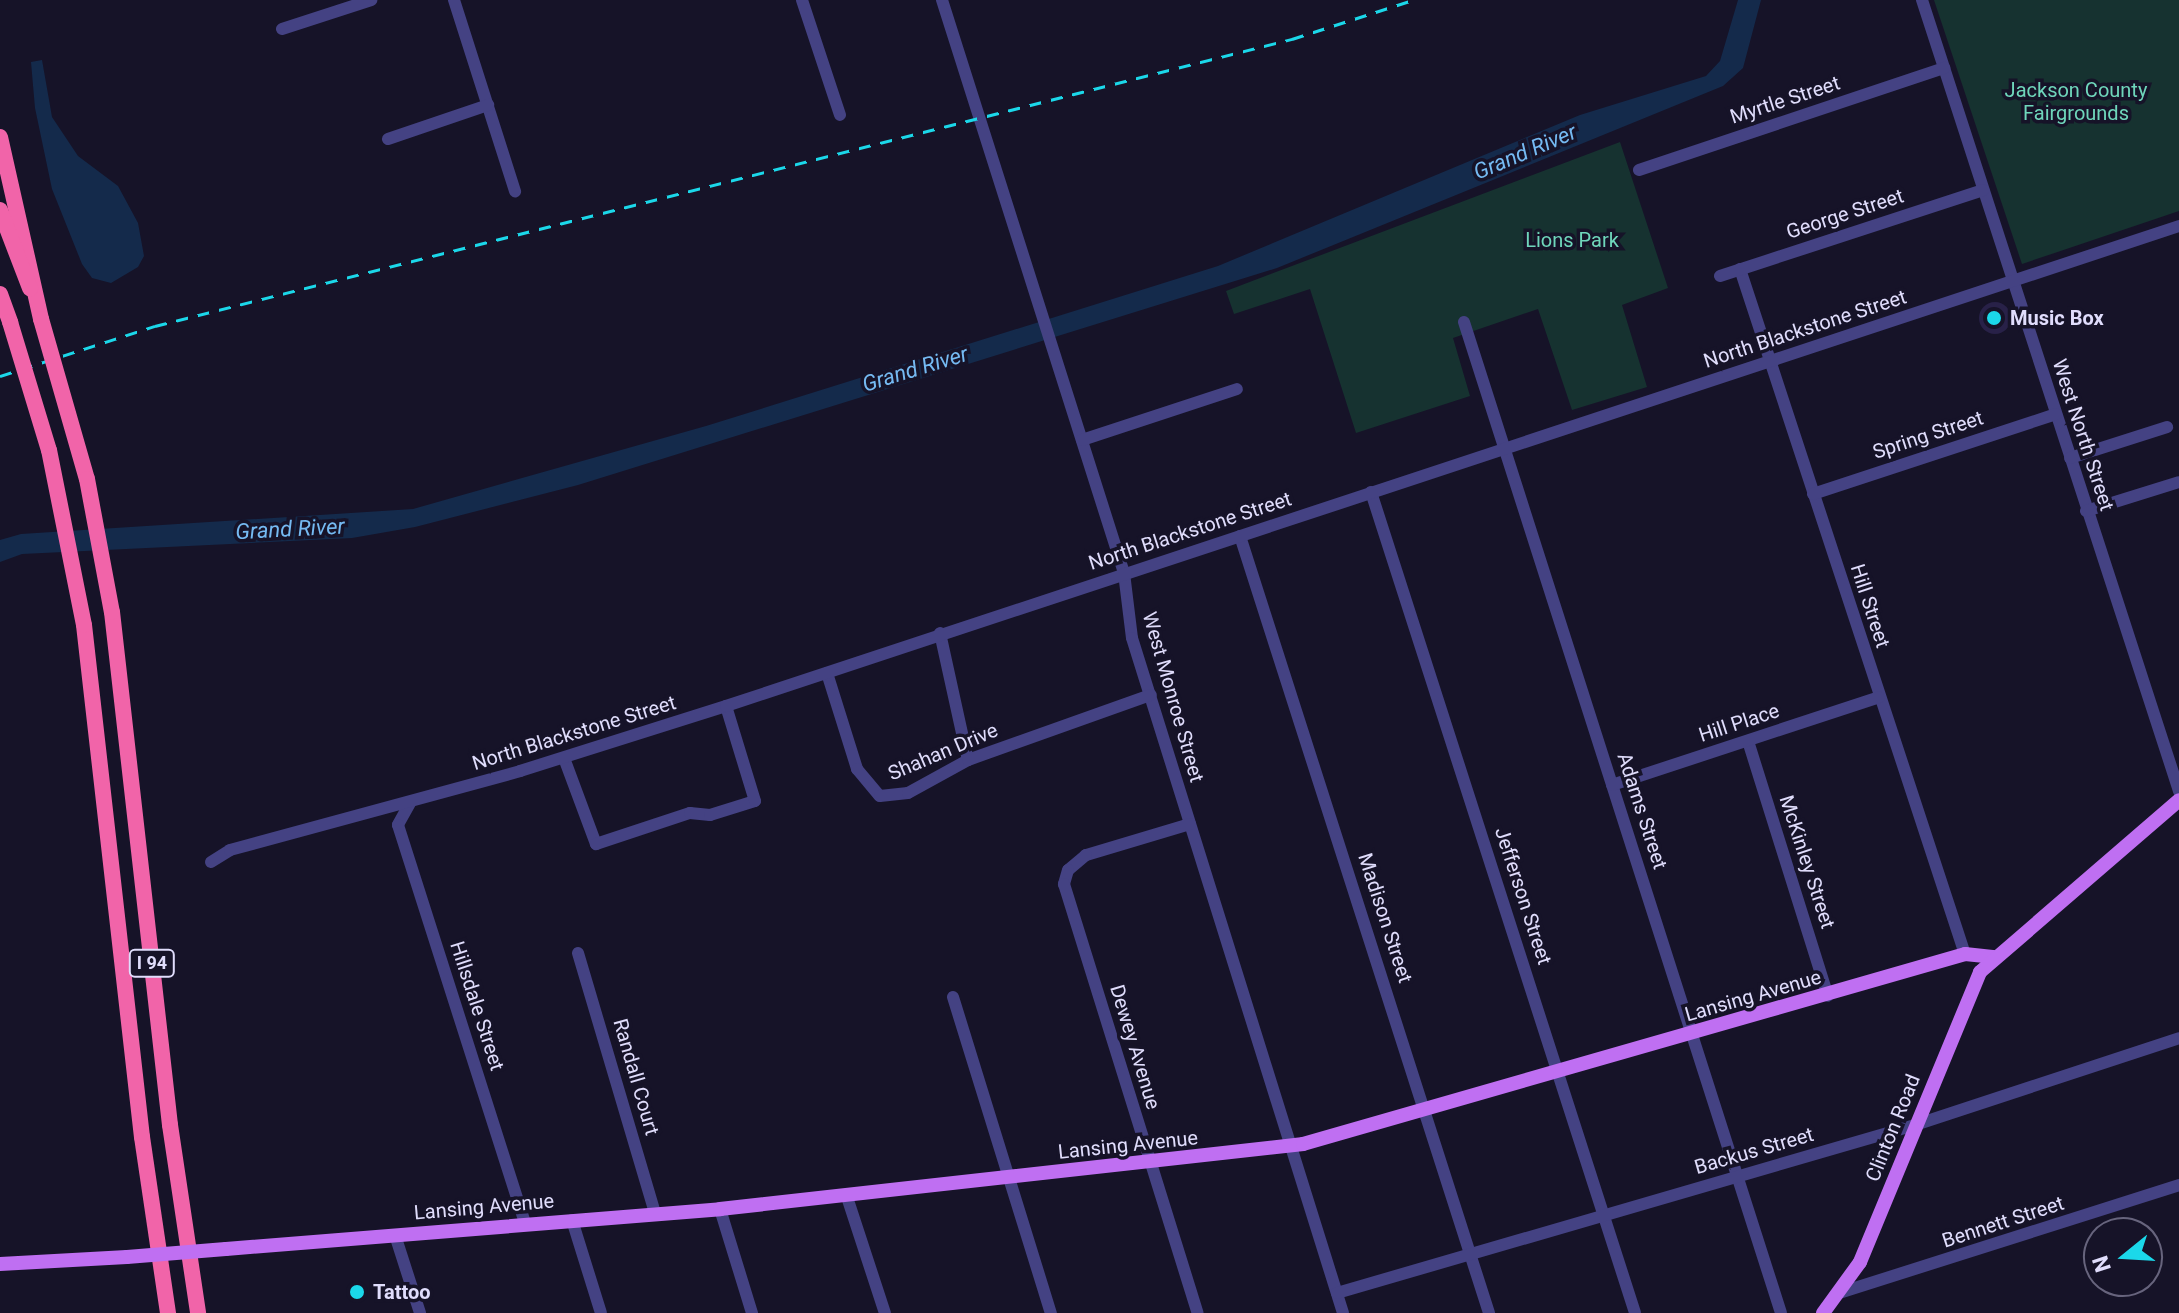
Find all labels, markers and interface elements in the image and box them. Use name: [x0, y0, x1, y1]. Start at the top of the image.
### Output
street label: Myrtle Street: [1727, 71, 1843, 129]
park label: Jackson County Fairgrounds: [2005, 79, 2147, 126]
water label: Grand River: [1470, 119, 1580, 185]
street label: George Street: [1783, 184, 1907, 244]
park label: Lions Park: [1525, 228, 1619, 252]
street label: North Blackstone Street: [1701, 285, 1909, 373]
place label: Music Box: [2010, 306, 2104, 330]
marker: Music Box: [1985, 309, 2003, 327]
water label: Grand River: [859, 340, 971, 398]
street label: West North Street: [2047, 356, 2119, 514]
street label: Spring Street: [1870, 406, 1986, 464]
street label: North Blackstone Street: [1086, 487, 1294, 575]
water label: Grand River: [235, 513, 345, 545]
street label: Hill Street: [1845, 561, 1895, 651]
street label: West Monroe Street: [1137, 609, 1209, 785]
street label: North Blackstone Street: [469, 691, 679, 775]
street label: Hill Place: [1696, 699, 1782, 747]
street label: Shahan Drive: [885, 718, 1001, 786]
street label: Adams Street: [1612, 750, 1672, 872]
street label: McKinley Street: [1774, 792, 1840, 932]
street label: Jefferson Street: [1489, 824, 1557, 968]
street label: Madison Street: [1353, 850, 1417, 986]
street label: Hillsdale Street: [445, 938, 509, 1074]
road number: I 94: [128, 949, 176, 977]
street label: Lansing Avenue: [1682, 965, 1824, 1027]
street label: Dewey Avenue: [1105, 982, 1165, 1112]
street label: Randall Court: [608, 1016, 664, 1138]
street label: Clinton Road: [1861, 1071, 1925, 1185]
street label: Backus Street: [1692, 1123, 1816, 1179]
street label: Lansing Avenue: [1057, 1126, 1199, 1164]
street label: Lansing Avenue: [413, 1189, 555, 1225]
street label: Bennett Street: [1939, 1191, 2067, 1253]
north arrow: [2083, 1217, 2163, 1297]
text: N: [2087, 1253, 2116, 1275]
place label: Tattoo: [373, 1280, 430, 1304]
marker: Tattoo: [348, 1283, 366, 1301]

